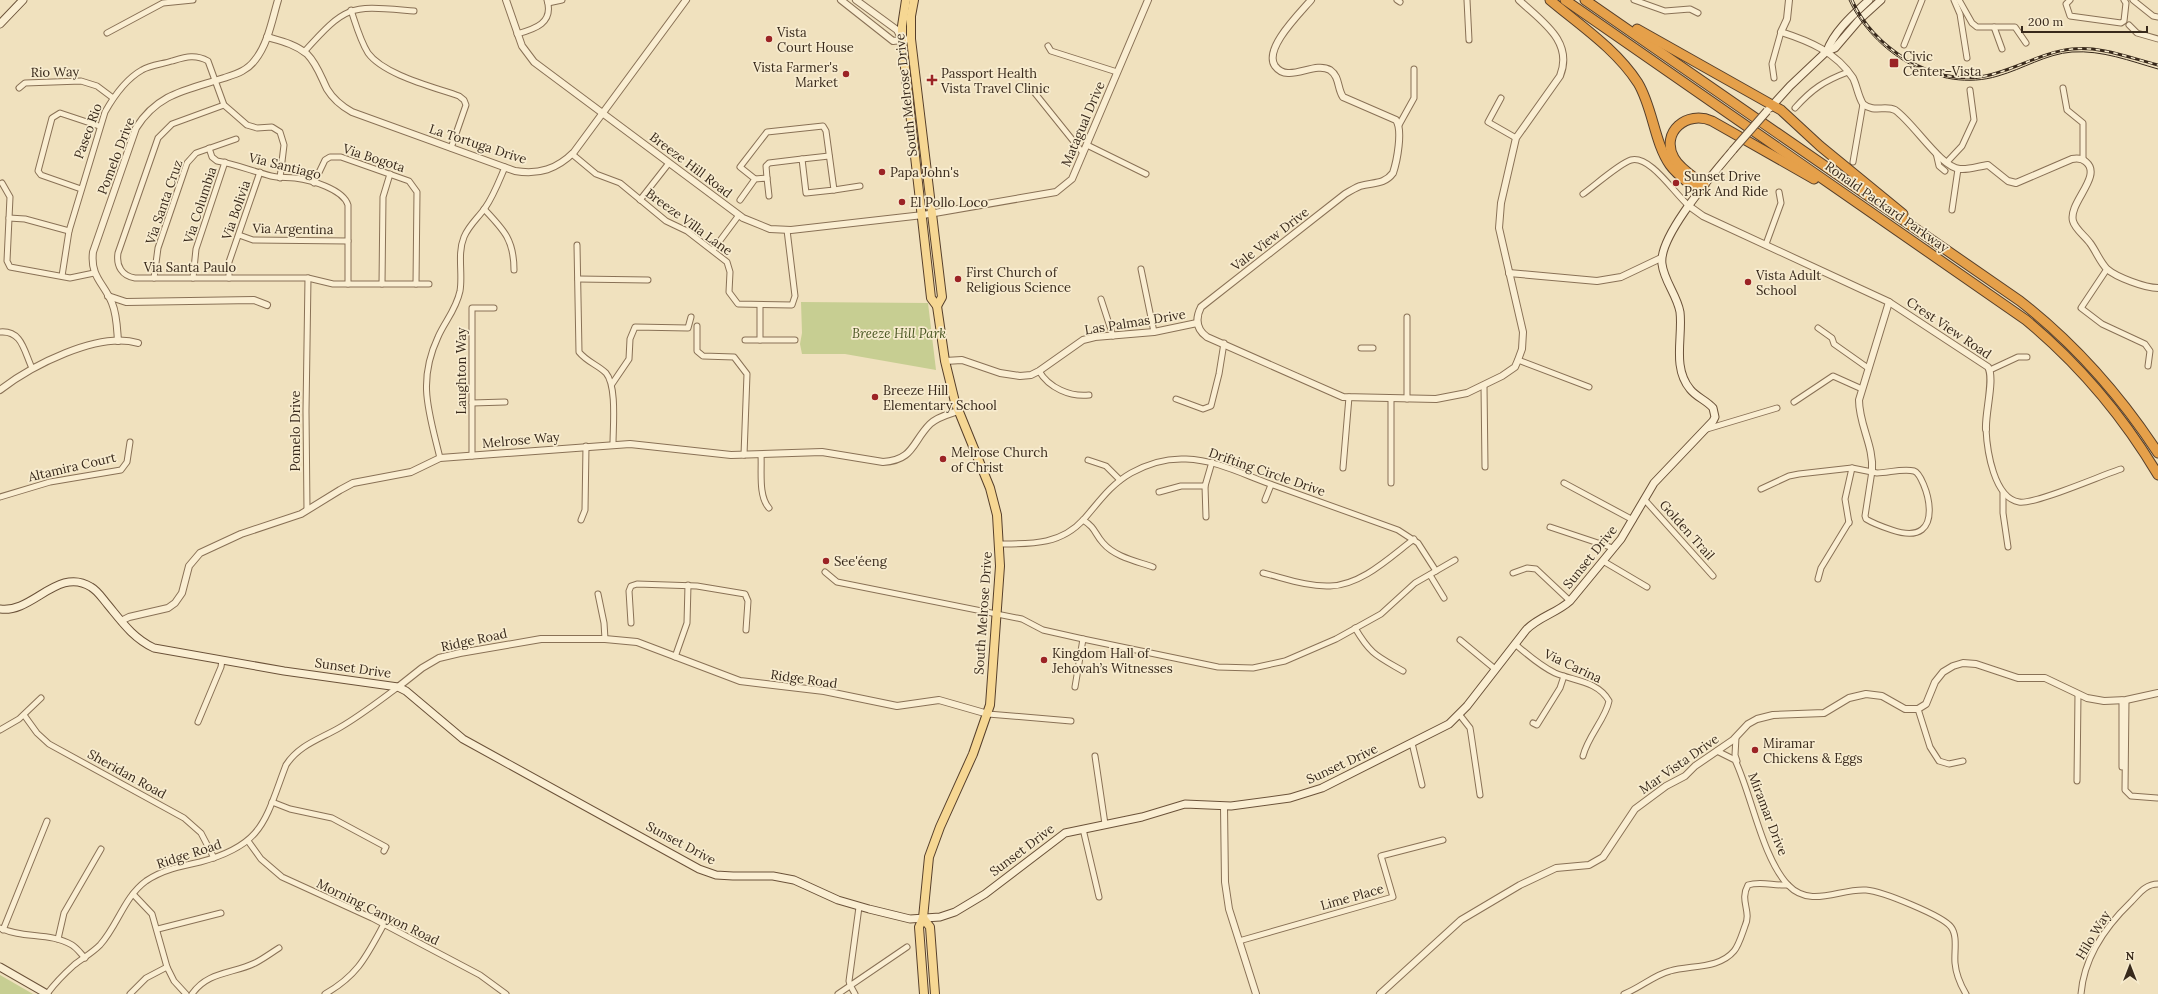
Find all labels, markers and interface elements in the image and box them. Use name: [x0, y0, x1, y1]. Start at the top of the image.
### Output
scale bar: [2022, 8, 2147, 34]
text: 200 m: [2028, 14, 2064, 29]
place label: Vista Court House: [776, 24, 854, 56]
street label: South Melrose Drive: [891, 33, 921, 157]
marker: Vista Court House: [764, 34, 774, 44]
place label: Civic Center–Vista: [1903, 48, 1982, 80]
marker: Civic Center–Vista: [1888, 57, 1900, 69]
place label: Vista Farmer's Market: [752, 59, 838, 91]
street label: Rio Way: [30, 63, 80, 81]
place label: Passport Health Vista Travel Clinic: [940, 65, 1050, 97]
marker: Vista Farmer's Market: [841, 69, 851, 79]
marker: Passport Health Vista Travel Clinic: [926, 74, 938, 86]
street label: Matagual Drive: [1057, 79, 1109, 169]
street label: Paseo Rio: [70, 101, 106, 161]
street label: Pomelo Drive: [94, 115, 138, 197]
street label: La Tortuga Drive: [427, 120, 529, 168]
street label: Breeze Hill Road: [646, 128, 736, 202]
street label: Via Bogota: [340, 140, 407, 176]
street label: Via Santiago: [246, 149, 323, 183]
street label: Via Santa Cruz: [141, 157, 187, 247]
street label: Ronald Packard Parkway: [1822, 158, 1952, 256]
street label: Via Columbia: [179, 164, 220, 246]
place label: Papa John's: [890, 164, 959, 181]
marker: Papa John's: [877, 167, 887, 177]
place label: Sunset Drive Park And Ride: [1684, 168, 1768, 200]
street label: Via Bolivia: [218, 178, 254, 243]
marker: Sunset Drive Park And Ride: [1671, 178, 1681, 188]
street label: Breeze Villa Lane: [642, 185, 736, 259]
place label: El Pollo Loco: [910, 194, 988, 211]
marker: El Pollo Loco: [897, 197, 907, 207]
street label: Vale View Drive: [1227, 203, 1312, 275]
street label: Via Argentina: [251, 220, 334, 238]
street label: Via Santa Paulo: [143, 259, 237, 276]
place label: First Church of Religious Science: [966, 264, 1071, 296]
place label: Vista Adult School: [1755, 267, 1821, 299]
marker: First Church of Religious Science: [953, 274, 963, 284]
marker: Vista Adult School: [1743, 277, 1753, 287]
street label: Crest View Road: [1903, 293, 1995, 363]
street label: Las Palmas Drive: [1083, 306, 1187, 338]
park label: Breeze Hill Park: [852, 325, 946, 342]
street label: Laughton Way: [453, 327, 470, 415]
place label: Breeze Hill Elementary School: [883, 382, 997, 414]
street label: Pomelo Drive: [287, 390, 304, 472]
marker: Breeze Hill Elementary School: [870, 392, 880, 402]
street label: Melrose Way: [481, 428, 561, 452]
place label: Melrose Church of Christ: [951, 444, 1048, 476]
street label: Drifting Circle Drive: [1206, 444, 1328, 500]
street label: Altamira Court: [25, 449, 118, 486]
marker: Melrose Church of Christ: [938, 454, 948, 464]
street label: Golden Trail: [1656, 497, 1719, 564]
street label: Sunset Drive: [1559, 522, 1621, 592]
street label: South Melrose Drive: [970, 551, 996, 675]
place label: See'éeng: [834, 553, 888, 570]
marker: See'éeng: [821, 556, 831, 566]
street label: Ridge Road: [439, 625, 509, 655]
place label: Kingdom Hall of Jehovah’s Witnesses: [1051, 645, 1173, 677]
street label: Via Carina: [1541, 645, 1605, 687]
street label: Sunset Drive: [314, 654, 392, 682]
marker: Kingdom Hall of Jehovah’s Witnesses: [1039, 655, 1049, 665]
street label: Ridge Road: [769, 666, 839, 692]
street label: Mar Vista Drive: [1636, 730, 1722, 798]
place label: Miramar Chickens & Eggs: [1763, 735, 1863, 767]
street label: Sunset Drive: [1304, 740, 1380, 788]
street label: Sheridan Road: [85, 745, 170, 803]
marker: Miramar Chickens & Eggs: [1750, 745, 1760, 755]
street label: Miramar Drive: [1744, 770, 1792, 858]
street label: Sunset Drive: [643, 817, 719, 869]
street label: Sunset Drive: [986, 820, 1058, 880]
street label: Ridge Road: [154, 835, 224, 872]
street label: Morning Canyon Road: [314, 875, 442, 949]
street label: Lime Place: [1318, 880, 1386, 914]
street label: Hilo Way: [2072, 907, 2114, 963]
north arrow: [2110, 946, 2150, 986]
text: N: [2126, 949, 2135, 963]

